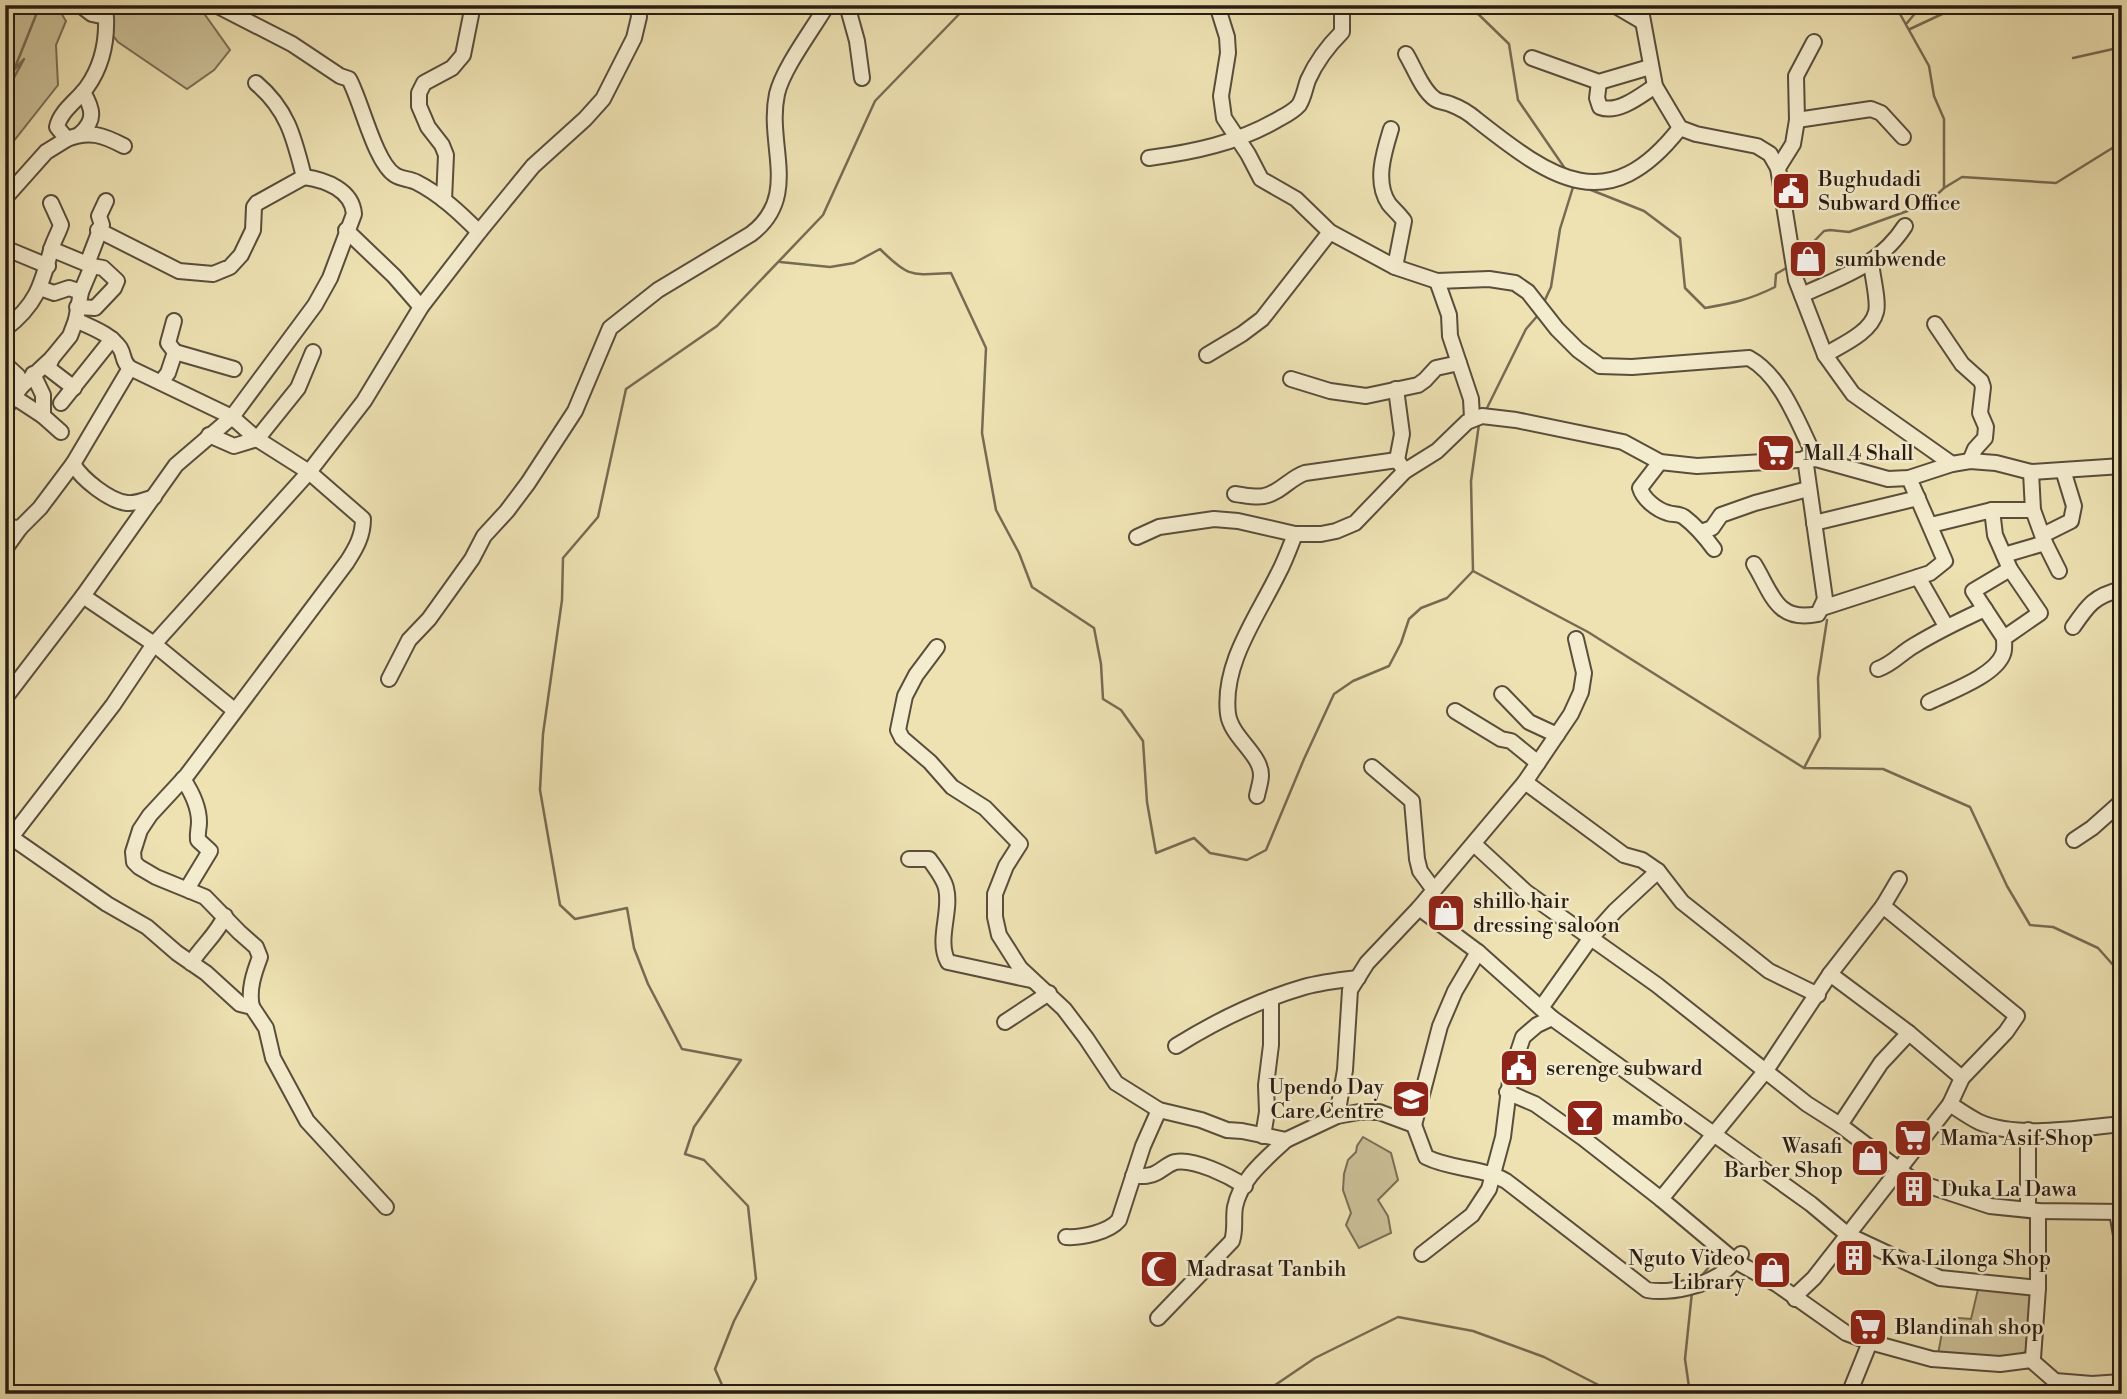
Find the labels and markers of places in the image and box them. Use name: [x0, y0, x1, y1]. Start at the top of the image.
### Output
place label: Bughudadi Subward Office: [1817, 167, 1961, 217]
public building icon: Bughudadi Subward Office: [1770, 170, 1812, 212]
shop icon: sumbwende: [1787, 238, 1829, 280]
place label: sumbwende: [1835, 247, 1946, 273]
supermarket icon: Mall 4 Shall: [1755, 432, 1797, 474]
place label: Mall 4 Shall: [1803, 441, 1913, 467]
place label: shillo hair dressing saloon: [1473, 889, 1620, 939]
shop icon: shillo hair dressing saloon: [1425, 892, 1467, 934]
public building icon: serenge subward: [1498, 1047, 1540, 1089]
place label: serenge subward: [1546, 1056, 1702, 1082]
place label: Upendo Day Care Centre: [1269, 1075, 1385, 1125]
school or university icon: Upendo Day Care Centre: [1390, 1078, 1432, 1120]
bar icon: mambo: [1564, 1097, 1606, 1139]
place label: mambo: [1612, 1106, 1683, 1132]
supermarket icon: Mama Asif Shop: [1892, 1117, 1934, 1159]
place label: Mama Asif Shop: [1940, 1126, 2094, 1152]
place label: Wasafi Barber Shop: [1723, 1134, 1843, 1184]
shop icon: Wasafi Barber Shop: [1849, 1137, 1891, 1179]
building icon: Duka La Dawa: [1893, 1168, 1935, 1210]
place label: Duka La Dawa: [1941, 1177, 2077, 1203]
building icon: Kwa Lilonga Shop: [1833, 1237, 1875, 1279]
place label: Nguto Video Library: [1628, 1246, 1746, 1296]
place label: Kwa Lilonga Shop: [1881, 1246, 2051, 1272]
mosque icon: Madrasat Tanbih: [1138, 1248, 1180, 1290]
shop icon: Nguto Video Library: [1751, 1249, 1793, 1291]
place label: Madrasat Tanbih: [1186, 1257, 1347, 1283]
supermarket icon: Blandinah shop: [1847, 1306, 1889, 1348]
place label: Blandinah shop: [1894, 1315, 2044, 1341]

